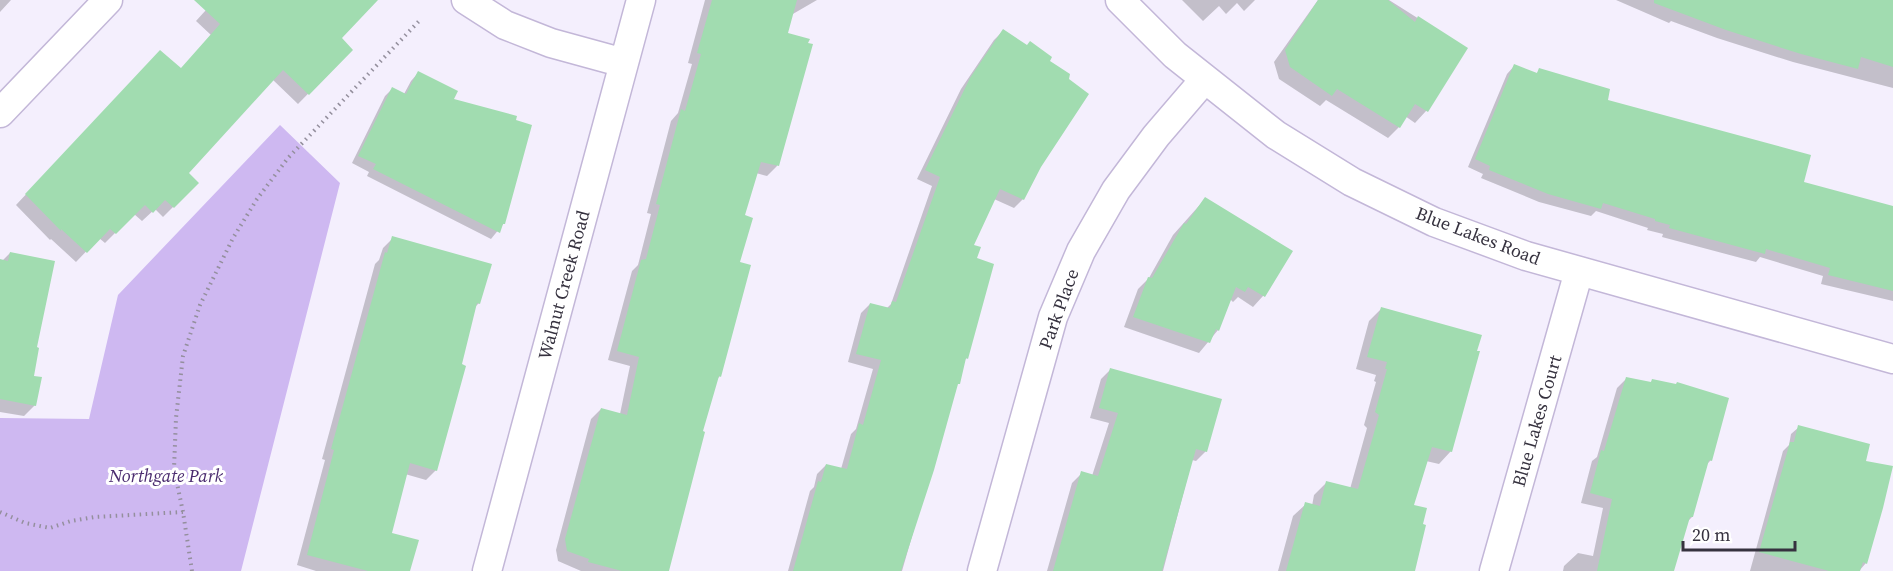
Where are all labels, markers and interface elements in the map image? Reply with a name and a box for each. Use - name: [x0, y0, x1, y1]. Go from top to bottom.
- street label: Blue Lakes Road: [1412, 200, 1544, 271]
- street label: Walnut Creek Road: [532, 207, 595, 362]
- street label: Park Place: [1032, 265, 1085, 353]
- street label: Blue Lakes Court: [1506, 352, 1567, 490]
- park label: Northgate Park: [108, 463, 224, 488]
- scale bar: [1683, 514, 1796, 552]
- text: 20 m: [1692, 522, 1730, 547]

